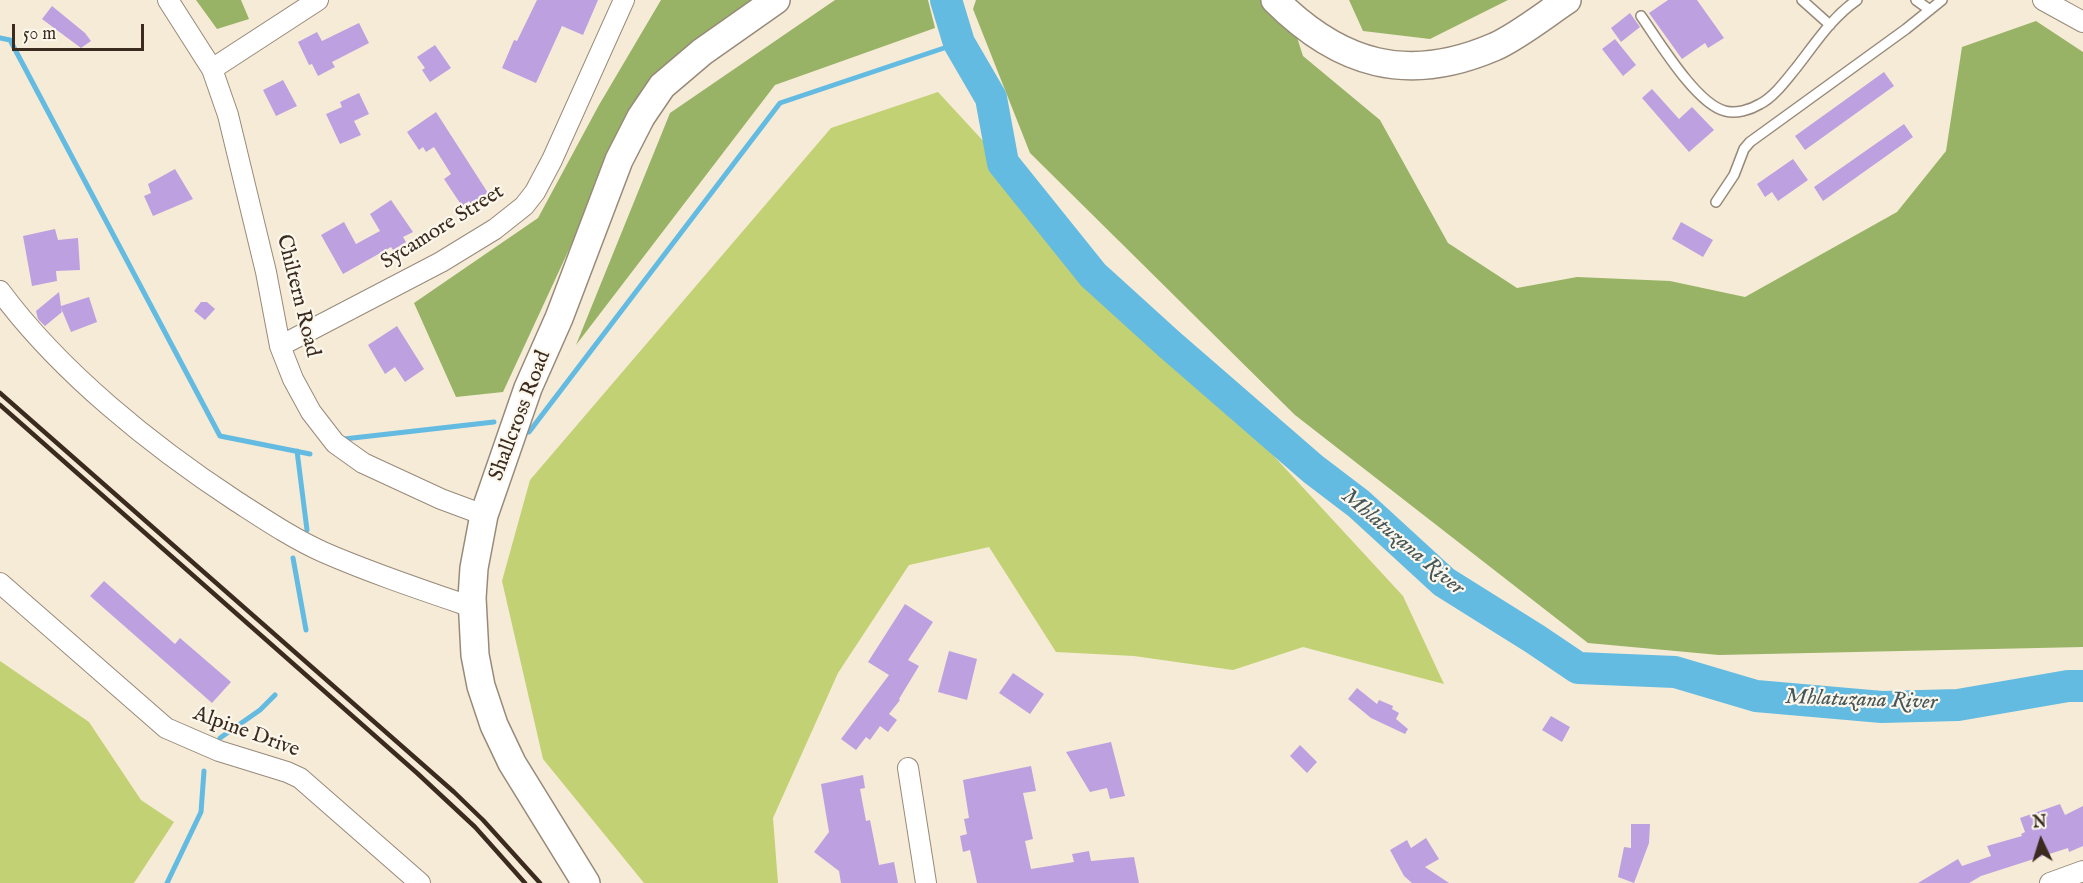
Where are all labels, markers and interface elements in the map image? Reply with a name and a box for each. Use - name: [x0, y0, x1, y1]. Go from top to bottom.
- scale bar: [15, 12, 147, 50]
- text: 50 m: [23, 23, 56, 46]
- street label: Sycamore Street: [377, 180, 509, 276]
- street label: Chiltern Road: [270, 232, 324, 360]
- street label: Shallcross Road: [485, 347, 557, 485]
- water label: Mhlatuzana River: [1335, 484, 1469, 602]
- water label: Mhlatuzana River: [1784, 685, 1938, 717]
- street label: Alpine Drive: [189, 702, 303, 764]
- north arrow: [2011, 811, 2071, 871]
- text: N: [2032, 813, 2047, 834]

